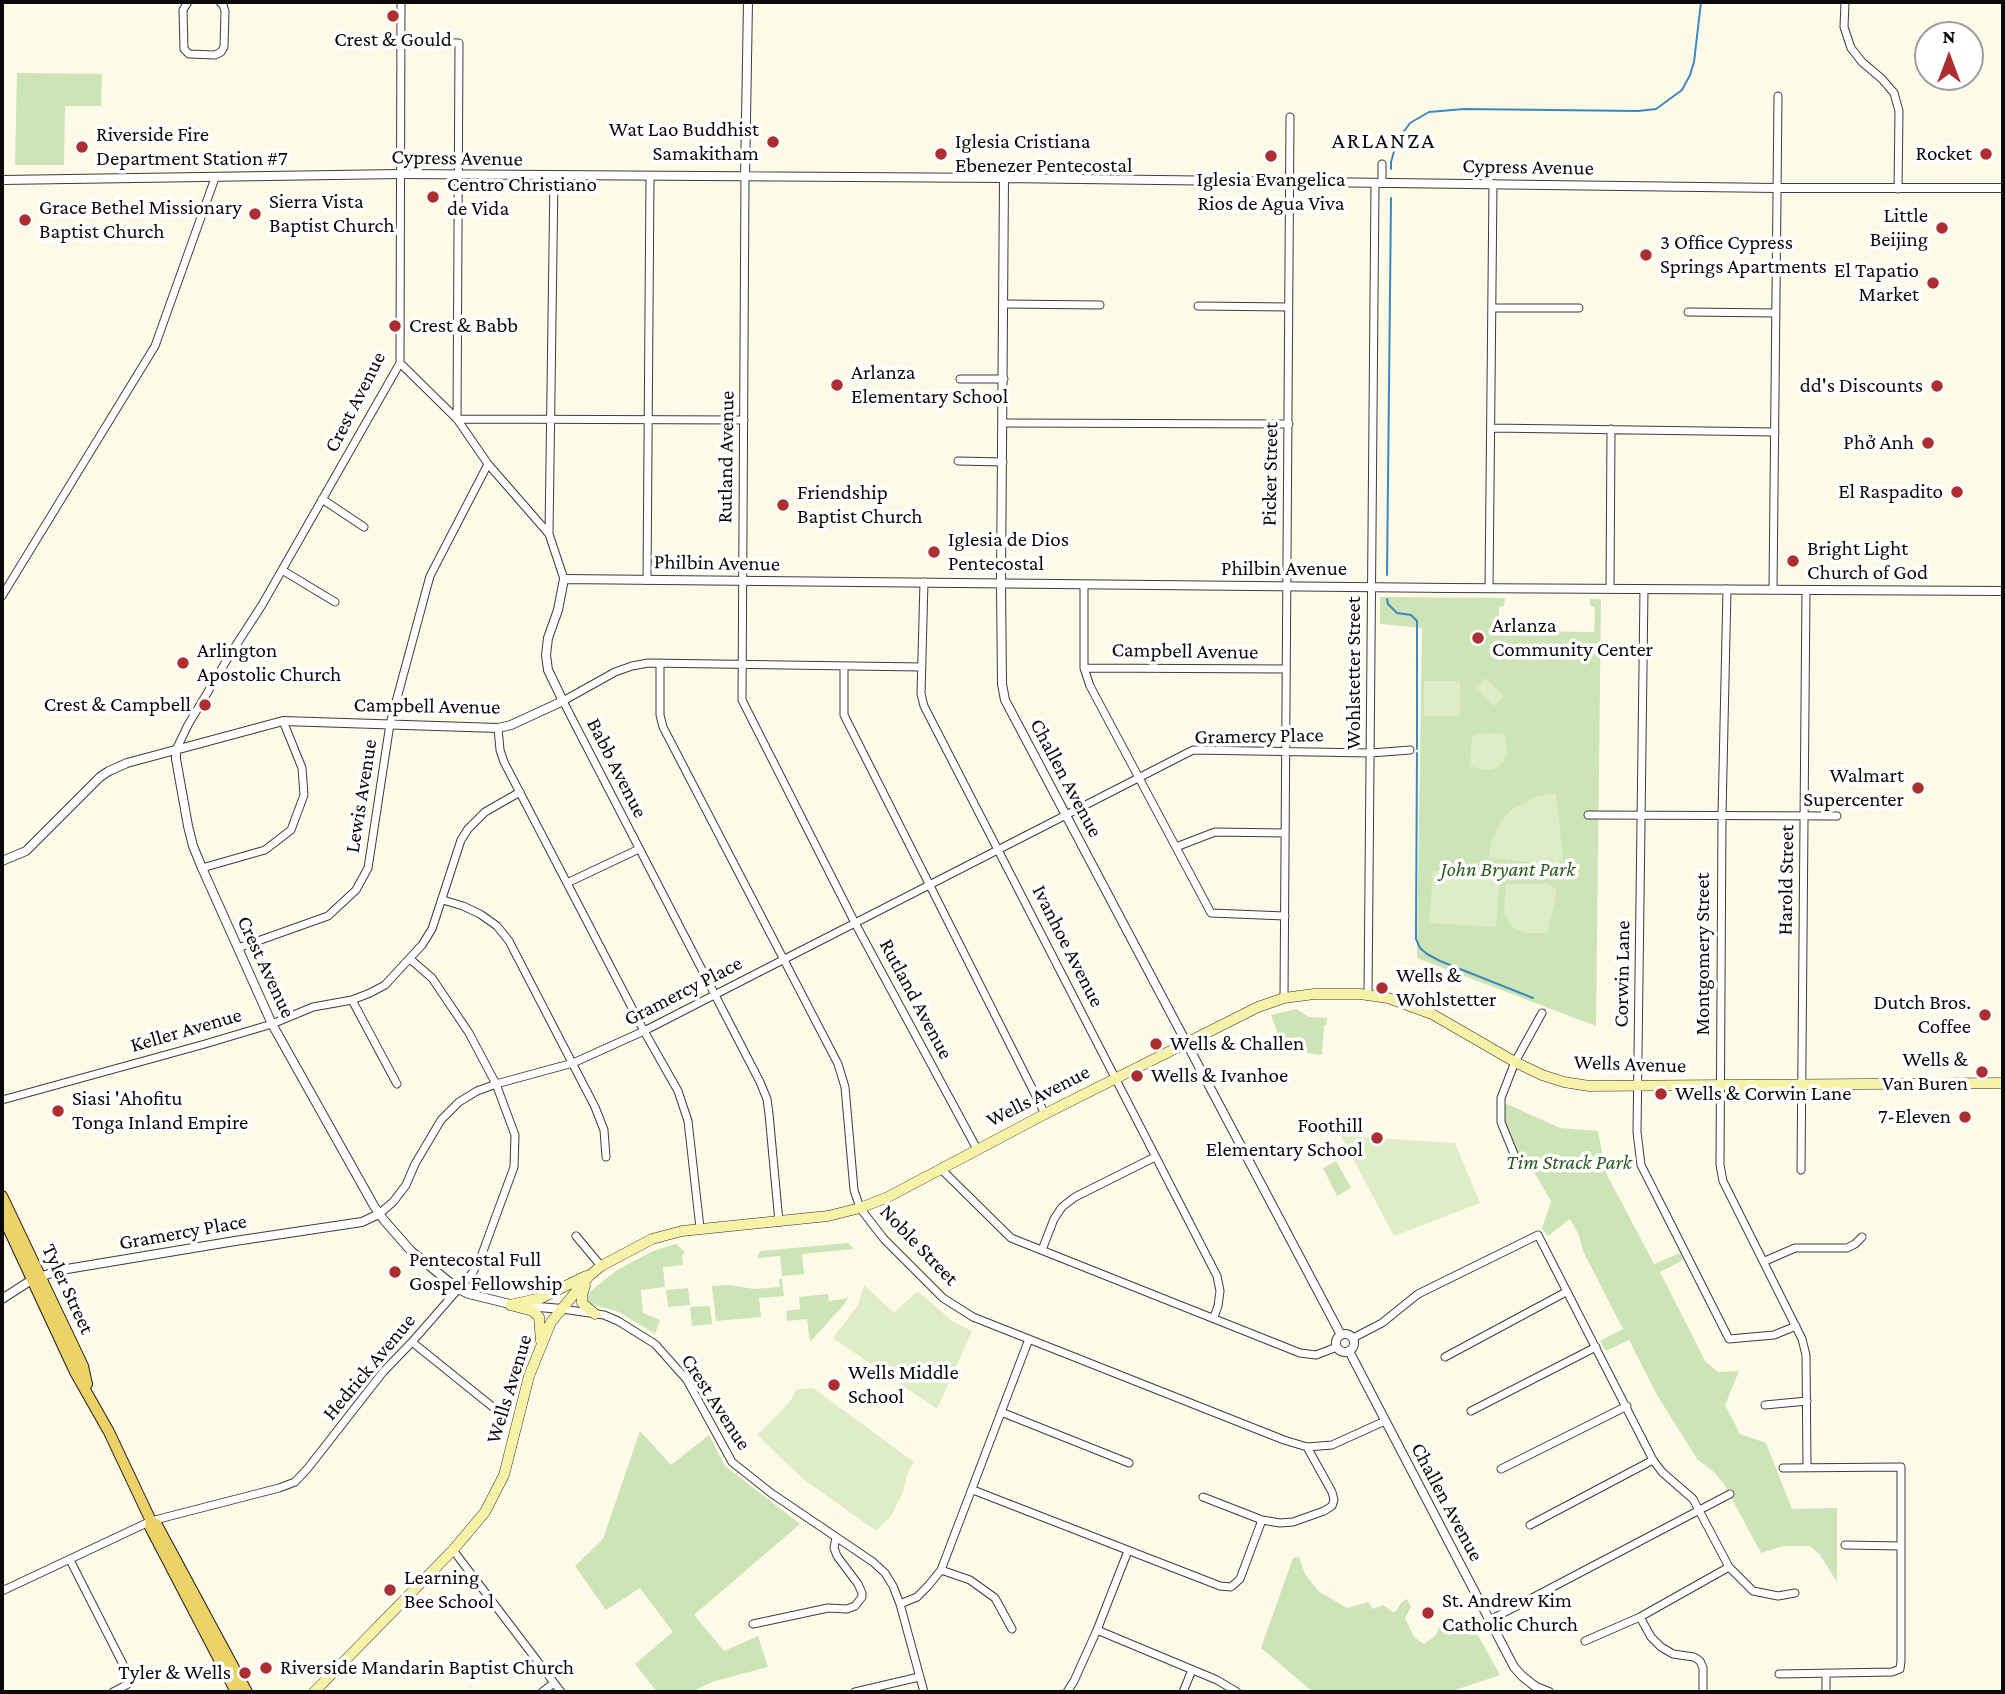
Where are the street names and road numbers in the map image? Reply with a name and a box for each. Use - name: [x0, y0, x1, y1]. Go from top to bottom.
- street label: Cypress Avenue: [391, 144, 523, 172]
- street label: Cypress Avenue: [1462, 153, 1594, 181]
- street label: Crest Avenue: [319, 347, 391, 457]
- street label: Rutland Avenue: [712, 390, 740, 524]
- street label: Picker Street: [1256, 422, 1284, 526]
- street label: Philbin Avenue: [654, 549, 780, 577]
- street label: Philbin Avenue: [1221, 556, 1347, 582]
- street label: Wohlstetter Street: [1341, 596, 1367, 750]
- street label: Campbell Avenue: [1111, 637, 1259, 665]
- street label: Campbell Avenue: [353, 692, 501, 720]
- street label: Babb Avenue: [581, 714, 653, 822]
- street label: Challen Avenue: [1024, 714, 1108, 842]
- street label: Gramercy Place: [1194, 722, 1324, 750]
- street label: Lewis Avenue: [340, 737, 382, 855]
- street label: Harold Street: [1772, 824, 1800, 936]
- street label: Montgomery Street: [1690, 873, 1716, 1035]
- street label: Ivanhoe Avenue: [1026, 881, 1110, 1011]
- street label: Crest Avenue: [231, 912, 301, 1022]
- street label: Corwin Lane: [1608, 920, 1636, 1028]
- street label: Rutland Avenue: [874, 934, 958, 1064]
- street label: Gramercy Place: [620, 950, 746, 1032]
- street label: Keller Avenue: [127, 1002, 245, 1058]
- street label: Wells Avenue: [1573, 1049, 1687, 1079]
- street label: Wells Avenue: [982, 1059, 1094, 1133]
- street label: Noble Street: [874, 1199, 964, 1291]
- street label: Gramercy Place: [117, 1208, 249, 1256]
- street label: Tyler Street: [36, 1240, 100, 1338]
- street label: Hedrick Avenue: [317, 1309, 421, 1425]
- street label: Wells Avenue: [480, 1331, 538, 1447]
- street label: Crest Avenue: [676, 1349, 756, 1455]
- street label: Challen Avenue: [1405, 1438, 1489, 1566]

